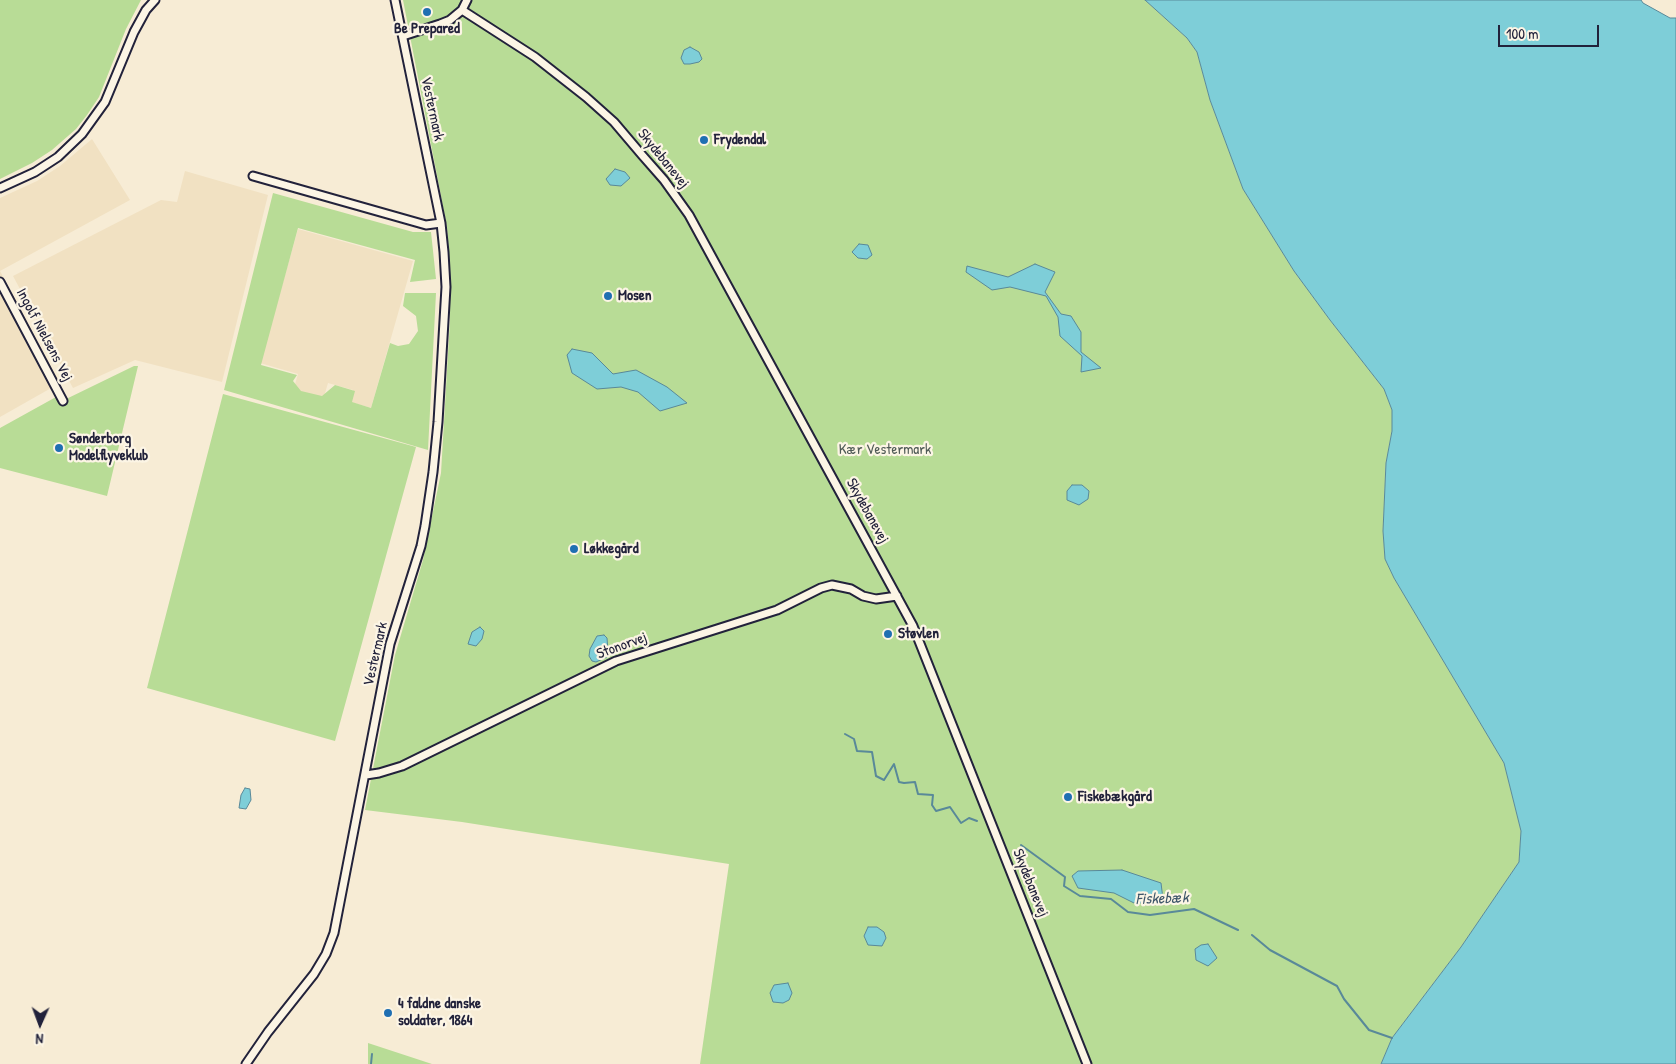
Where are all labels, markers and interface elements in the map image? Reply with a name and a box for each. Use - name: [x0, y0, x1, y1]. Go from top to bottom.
- marker: Be Prepared: [421, 6, 433, 18]
- scale bar: [1501, 15, 1602, 47]
- place label: Be Prepared: [394, 20, 460, 38]
- text: 100 m: [1506, 23, 1539, 44]
- street label: Vestermark: [416, 75, 448, 143]
- street label: Skydebanevej: [633, 126, 693, 192]
- place label: Frydendal: [714, 131, 766, 149]
- marker: Frydendal: [698, 134, 710, 146]
- street label: Ingolf Nielsens Vej: [12, 285, 76, 385]
- place label: Mosen: [618, 287, 651, 305]
- marker: Mosen: [602, 290, 614, 302]
- place label: Sønderborg Modelflyveklub: [69, 430, 148, 465]
- park label: Kær Vestermark: [839, 441, 931, 459]
- marker: Sønderborg Modelflyveklub: [53, 442, 65, 454]
- street label: Skydebanevej: [842, 475, 892, 547]
- place label: Løkkegård: [584, 540, 638, 558]
- marker: Løkkegård: [568, 543, 580, 555]
- street label: Vestermark: [360, 620, 392, 688]
- place label: Støvlen: [898, 625, 939, 643]
- marker: Støvlen: [882, 628, 894, 640]
- street label: Stonorvej: [594, 629, 650, 663]
- place label: Fiskebækgård: [1078, 788, 1152, 806]
- marker: Fiskebækgård: [1062, 791, 1074, 803]
- street label: Skydebanevej: [1008, 846, 1052, 920]
- water label: Fiskebæk: [1135, 888, 1189, 910]
- place label: 4 faldne danske soldater, 1864: [398, 995, 481, 1030]
- north arrow: [15, 999, 65, 1049]
- marker: 4 faldne danske soldater, 1864: [382, 1007, 394, 1019]
- text: N: [35, 1030, 44, 1049]

